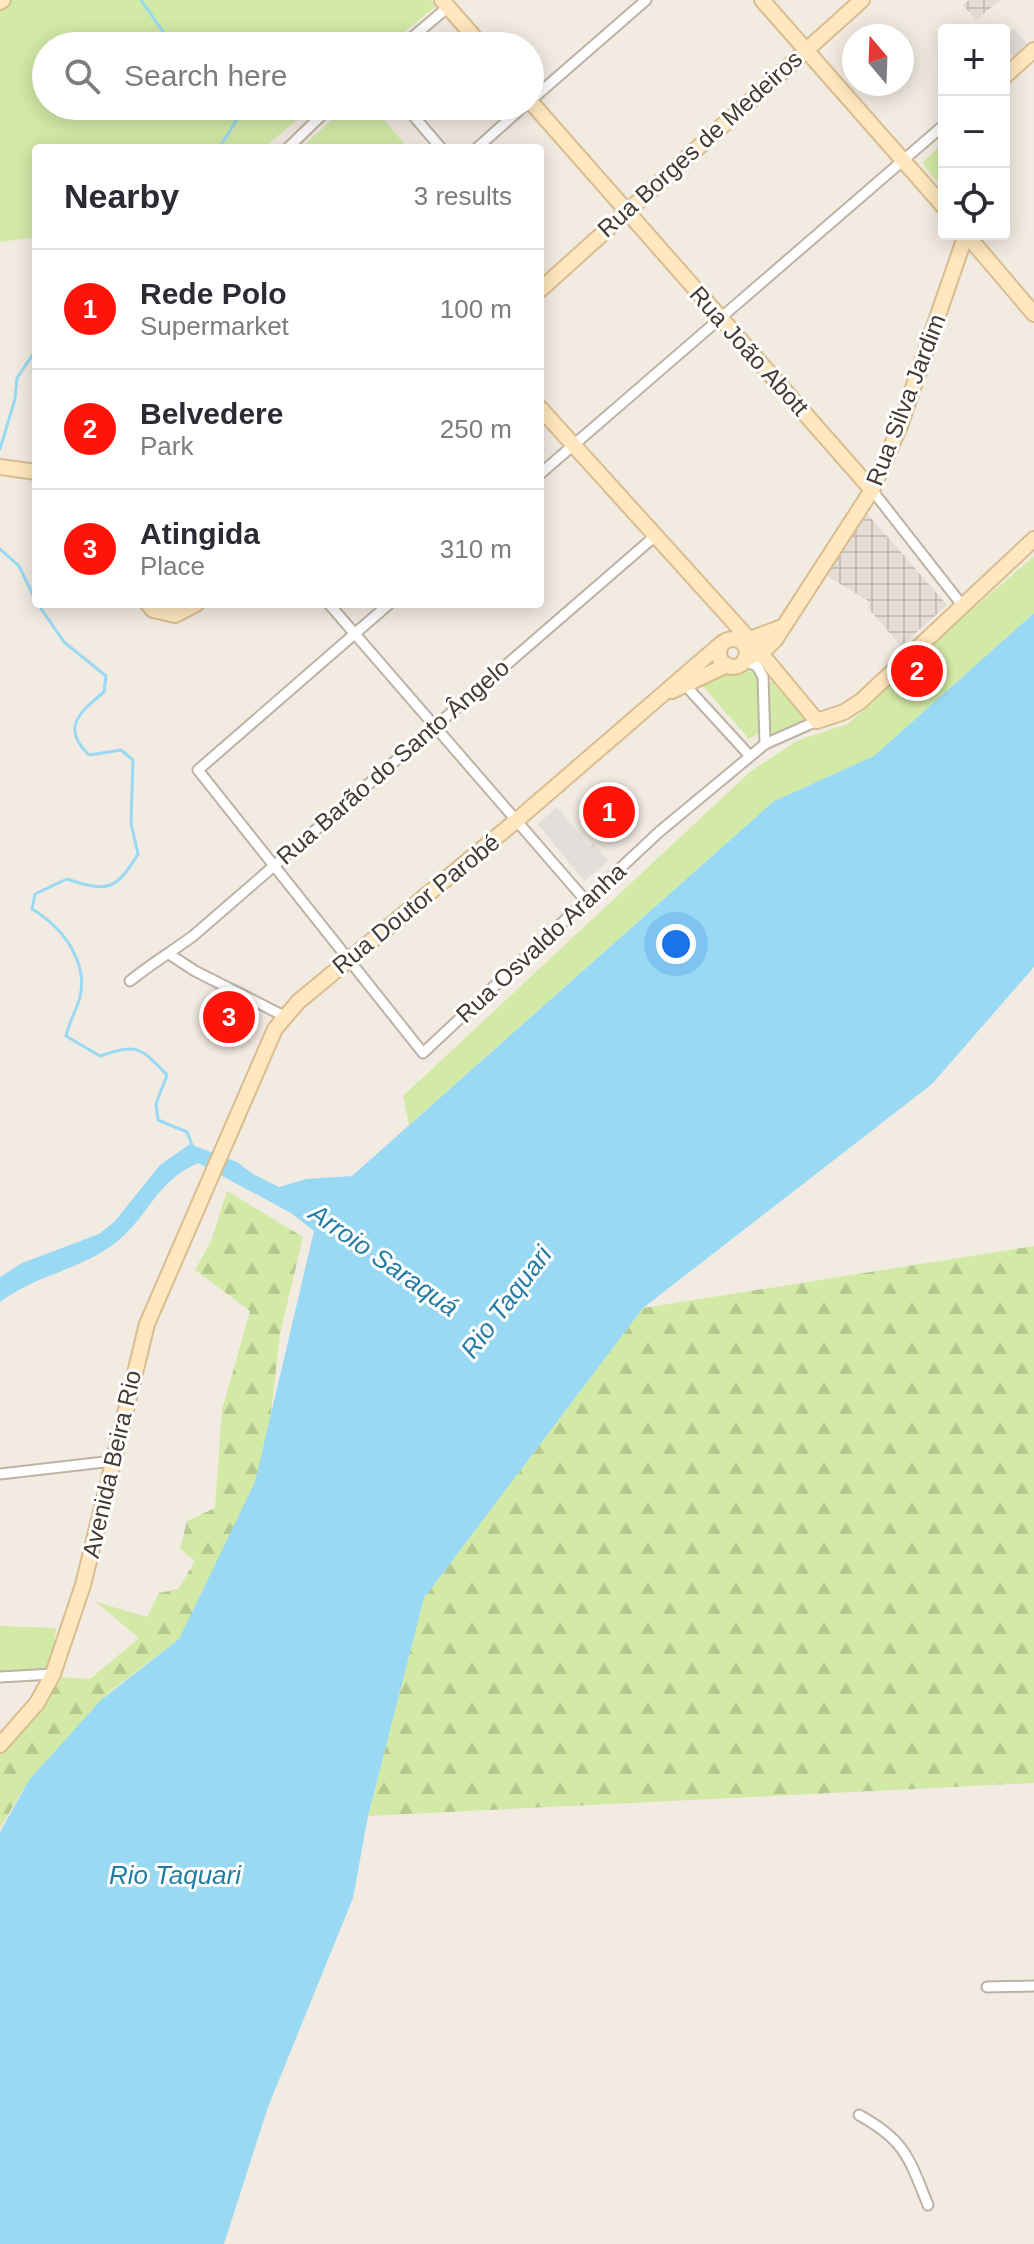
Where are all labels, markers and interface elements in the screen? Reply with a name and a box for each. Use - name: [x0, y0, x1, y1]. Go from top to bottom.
- north arrow: [842, 24, 914, 96]
- map controls: [938, 24, 1010, 240]
- button: +: [938, 24, 1010, 96]
- search box: [32, 32, 544, 120]
- street label: Rua Borges de Medeiros: [592, 45, 807, 242]
- icon: search: [60, 54, 104, 98]
- text: Search here: [124, 59, 287, 92]
- button: −: [938, 96, 1010, 168]
- button: locate: [938, 168, 1010, 240]
- text: Nearby: [64, 177, 179, 215]
- text: 3 results: [414, 181, 512, 211]
- text: Rede Polo: [140, 277, 287, 310]
- street label: Rua João Abott: [684, 281, 815, 421]
- text: 1: [83, 294, 97, 324]
- text: 100 m: [440, 294, 512, 324]
- street label: Rua Silva Jardim: [860, 310, 951, 489]
- text: Supermarket: [140, 311, 289, 341]
- text: Belvedere: [140, 397, 283, 430]
- text: 2: [83, 414, 97, 444]
- text: 250 m: [440, 414, 512, 444]
- text: Park: [140, 431, 193, 461]
- text: Atingida: [140, 517, 260, 550]
- text: 3: [83, 534, 97, 564]
- text: 310 m: [440, 534, 512, 564]
- text: Place: [140, 551, 205, 581]
- pin: 2: [891, 641, 943, 701]
- street label: Rua Barão do Santo Ângelo: [271, 653, 514, 870]
- pin: 1: [583, 782, 635, 842]
- street label: Rua Doutor Parobé: [327, 828, 505, 979]
- street label: Rua Osvaldo Aranha: [450, 857, 631, 1028]
- your location: [656, 924, 696, 964]
- pin: 3: [203, 987, 255, 1047]
- water label: Arroio Saraquá: [302, 1196, 464, 1322]
- water label: Rio Taquari: [454, 1239, 558, 1364]
- street label: Avenida Beira Rio: [77, 1367, 146, 1560]
- water label: Rio Taquari: [109, 1860, 242, 1890]

